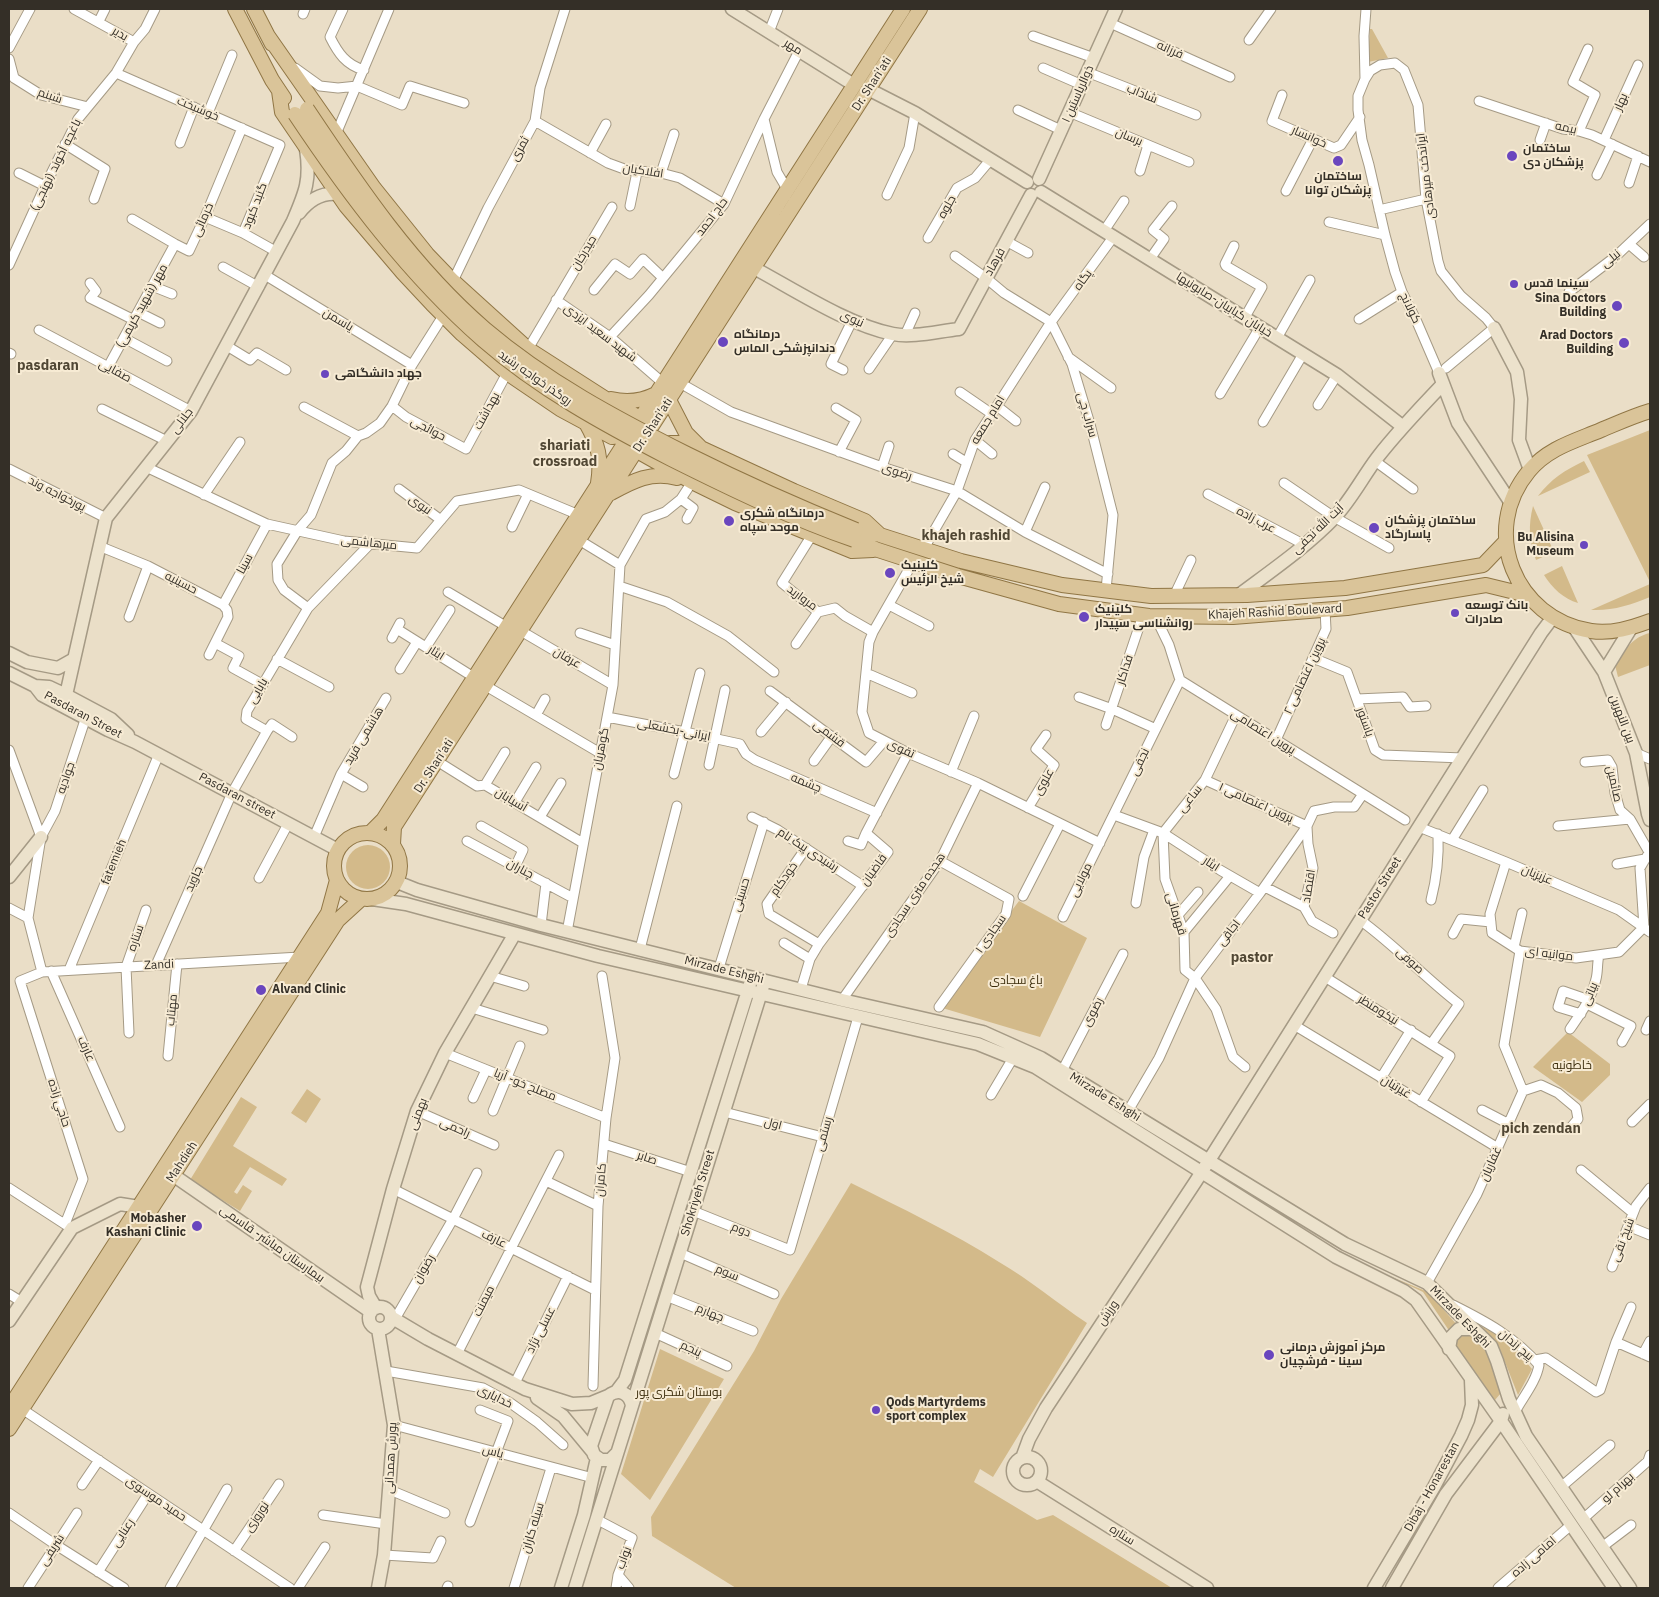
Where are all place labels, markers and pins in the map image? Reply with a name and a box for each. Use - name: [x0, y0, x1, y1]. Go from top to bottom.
- place label: ساختمان پزشکان دی: [1523, 142, 1584, 170]
- marker: ساختمان پزشکان دی: [1505, 149, 1519, 163]
- marker: ساختمان پزشکان توانا: [1331, 154, 1345, 168]
- place label: ساختمان پزشکان توانا: [1305, 170, 1371, 198]
- place label: سینما قدس: [1524, 277, 1589, 291]
- marker: سینما قدس: [1508, 278, 1520, 290]
- place label: Sina Doctors Building: [1535, 292, 1606, 320]
- marker: Sina Doctors Building: [1610, 299, 1624, 313]
- place label: درمانگاه دندانپزشکی الماس: [734, 328, 835, 356]
- place label: Arad Doctors Building: [1540, 329, 1613, 357]
- marker: درمانگاه دندانپزشکی الماس: [716, 335, 730, 349]
- marker: Arad Doctors Building: [1617, 336, 1631, 350]
- place label: جهاد دانشگاهی: [335, 367, 422, 381]
- marker: جهاد دانشگاهی: [319, 368, 331, 380]
- place label: درمانگاه شکری موحد سپاه: [740, 507, 824, 535]
- marker: درمانگاه شکری موحد سپاه: [722, 514, 736, 528]
- place label: ساختمان پزشکان پاسارگاد: [1385, 514, 1476, 542]
- marker: ساختمان پزشکان پاسارگاد: [1367, 521, 1381, 535]
- place label: Bu Alisina Museum: [1517, 531, 1574, 559]
- marker: Bu Alisina Museum: [1578, 539, 1590, 551]
- place label: کلینیک شیخ الرئیس: [901, 559, 964, 587]
- marker: کلینیک شیخ الرئیس: [883, 566, 897, 580]
- place label: بانک توسعه صادرات: [1465, 599, 1528, 627]
- place label: کلینیک روانشناسی سپیدار: [1095, 603, 1193, 631]
- marker: بانک توسعه صادرات: [1449, 607, 1461, 619]
- marker: کلینیک روانشناسی سپیدار: [1077, 610, 1091, 624]
- marker: Alvand Clinic: [254, 983, 268, 997]
- place label: Alvand Clinic: [272, 983, 346, 997]
- place label: Mobasher Kashani Clinic: [106, 1212, 186, 1240]
- marker: Mobasher Kashani Clinic: [190, 1219, 204, 1233]
- place label: مرکز آموزش درمانی سینا - فرشچیان: [1280, 1341, 1385, 1369]
- marker: مرکز آموزش درمانی سینا - فرشچیان: [1262, 1348, 1276, 1362]
- place label: Qods Martyrdems sport complex: [886, 1396, 986, 1424]
- marker: Qods Martyrdems sport complex: [870, 1404, 882, 1416]

